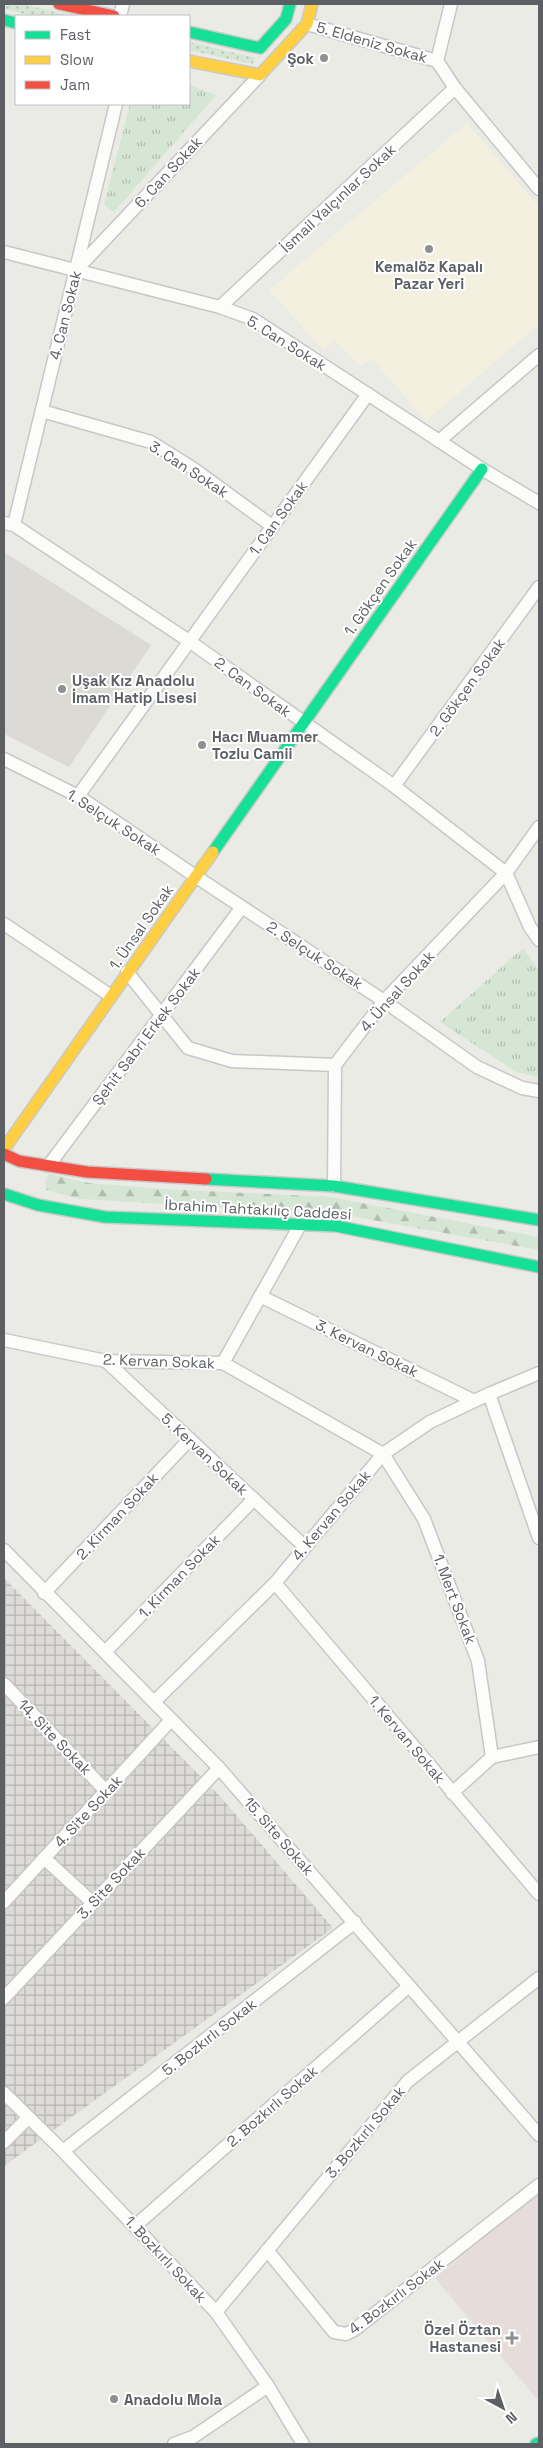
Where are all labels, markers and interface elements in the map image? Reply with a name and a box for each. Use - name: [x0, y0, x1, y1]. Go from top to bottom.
- legend: [15, 15, 190, 105]
- street label: 5. Eldeniz Sokak: [314, 17, 430, 67]
- text: Fast: [60, 25, 91, 44]
- place label: Şok: [287, 49, 315, 68]
- text: Slow: [60, 50, 94, 69]
- marker: Şok: [318, 52, 330, 64]
- text: Jam: [60, 75, 90, 94]
- street label: 6. Can Sokak: [130, 132, 206, 212]
- street label: İsmail Yalçınlar Sokak: [276, 140, 400, 256]
- marker: Kemalöz Kapalı Pazar Yeri: [423, 243, 435, 255]
- place label: Kemalöz Kapalı Pazar Yeri: [375, 257, 483, 293]
- street label: 4. Can Sokak: [45, 269, 85, 361]
- street label: 5. Can Sokak: [244, 311, 330, 375]
- street label: 3. Can Sokak: [146, 436, 232, 502]
- street label: 1. Can Sokak: [245, 477, 311, 559]
- street label: 1. Gökçen Sokak: [339, 535, 421, 639]
- street label: 2. Gökçen Sokak: [425, 634, 509, 740]
- street label: 2. Can Sokak: [211, 653, 295, 721]
- place label: Uşak Kız Anadolu İmam Hatip Lisesi: [72, 671, 197, 707]
- marker: Uşak Kız Anadolu İmam Hatip Lisesi: [56, 683, 68, 695]
- place label: Hacı Muammer Tozlu Camii: [212, 727, 318, 763]
- marker: Hacı Muammer Tozlu Camii: [196, 739, 208, 751]
- street label: 1. Selçuk Sokak: [63, 785, 165, 859]
- street label: 1. Ünsal Sokak: [105, 881, 177, 973]
- street label: 2. Selçuk Sokak: [263, 917, 367, 993]
- street label: 4. Ünsal Sokak: [356, 946, 438, 1036]
- street label: Şehit Sabri Erkek Sokak: [88, 963, 204, 1109]
- street label: İbrahim Tahtakılıç Caddesi: [164, 1195, 352, 1223]
- street label: 3. Kervan Sokak: [312, 1315, 422, 1381]
- street label: 2. Kervan Sokak: [103, 1350, 215, 1372]
- street label: 5. Kervan Sokak: [158, 1409, 252, 1499]
- street label: 4. Kervan Sokak: [288, 1466, 374, 1564]
- street label: 2. Kirman Sokak: [72, 1468, 162, 1564]
- street label: 1. Kirman Sokak: [134, 1530, 224, 1622]
- street label: 1. Mert Sokak: [429, 1551, 481, 1647]
- street label: 1. Kervan Sokak: [365, 1691, 449, 1787]
- street label: 14. Site Sokak: [14, 1695, 96, 1779]
- street label: 4. Site Sokak: [50, 1771, 126, 1851]
- street label: 15. Site Sokak: [240, 1793, 318, 1879]
- street label: 3. Site Sokak: [73, 1843, 149, 1923]
- street label: 5. Bozkırlı Sokak: [158, 1994, 260, 2080]
- street label: 2. Bozkırlı Sokak: [223, 2061, 321, 2151]
- street label: 3. Bozkırlı Sokak: [321, 2082, 409, 2182]
- street label: 1. Bozkırlı Sokak: [121, 2212, 211, 2306]
- street label: 4. Bozkırlı Sokak: [344, 2254, 448, 2338]
- place label: Özel Öztan Hastanesi: [424, 2320, 501, 2356]
- marker: Özel Öztan Hastanesi: [505, 2331, 519, 2345]
- north arrow: [478, 2383, 528, 2433]
- place label: Anadolu Mola: [124, 2390, 222, 2409]
- marker: Anadolu Mola: [108, 2393, 120, 2405]
- text: N: [502, 2408, 521, 2428]

